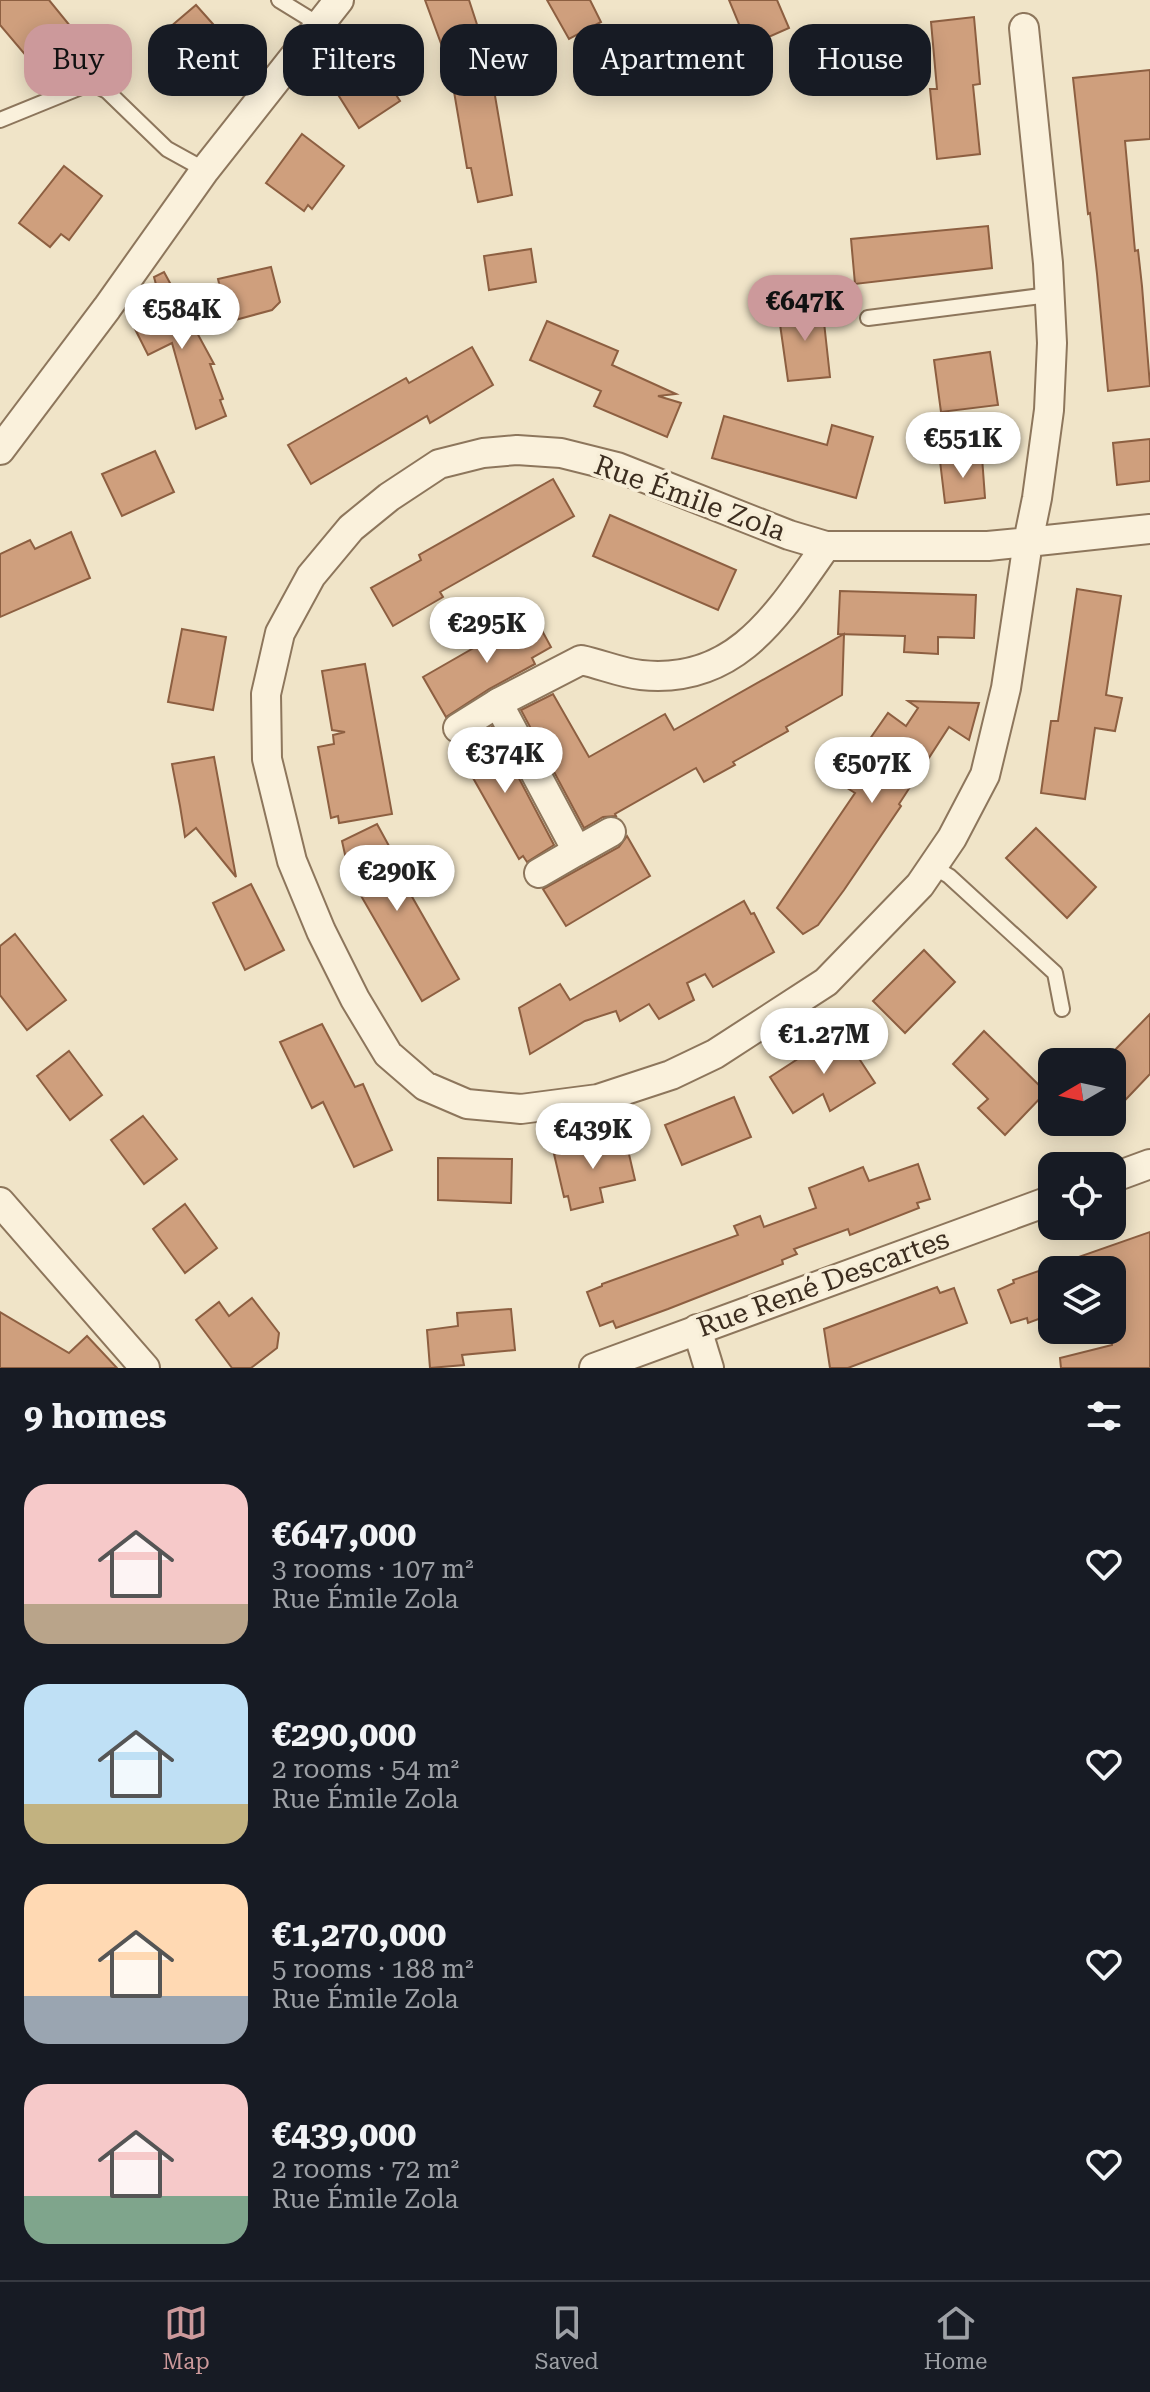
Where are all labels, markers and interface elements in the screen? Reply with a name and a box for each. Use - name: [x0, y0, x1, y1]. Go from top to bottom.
- chip: Buy: [24, 24, 132, 96]
- chip: Rent: [148, 24, 267, 96]
- chip: Filters: [283, 24, 424, 96]
- chip: New: [440, 24, 557, 96]
- chip: Apartment: [573, 24, 773, 96]
- chip: House: [789, 24, 931, 96]
- pin: €647K: [749, 275, 861, 343]
- pin: €584K: [126, 283, 238, 351]
- text: €647K: [766, 286, 844, 316]
- text: €584K: [143, 294, 221, 324]
- pin: €551K: [907, 412, 1019, 480]
- text: €551K: [924, 423, 1002, 453]
- street label: Rue Émile Zola: [590, 447, 790, 548]
- pin: €295K: [431, 597, 543, 665]
- text: €295K: [448, 608, 526, 638]
- pin: €374K: [449, 727, 561, 795]
- pin: €507K: [816, 737, 928, 805]
- text: €374K: [466, 738, 544, 768]
- text: €507K: [833, 748, 911, 778]
- pin: €290K: [341, 845, 453, 913]
- text: €290K: [358, 856, 436, 886]
- pin: €1.27M: [759, 1008, 889, 1076]
- text: €1.27M: [778, 1019, 870, 1049]
- north arrow: [1038, 1048, 1126, 1136]
- map controls: [1038, 1048, 1126, 1344]
- pin: €439K: [537, 1103, 649, 1171]
- text: €439K: [554, 1114, 632, 1144]
- button: locate: [1038, 1152, 1126, 1240]
- street label: Rue René Descartes: [693, 1222, 953, 1344]
- button: layers: [1038, 1256, 1126, 1344]
- icon: filters: [1082, 1394, 1126, 1438]
- text: 9 homes: [24, 1396, 167, 1436]
- text: €647,000: [272, 1514, 416, 1554]
- icon: home: [88, 1516, 184, 1612]
- icon: heart: [1082, 1542, 1126, 1586]
- text: 3 rooms · 107 m²: [272, 1554, 474, 1584]
- text: Rue Émile Zola: [272, 1584, 459, 1614]
- text: €290,000: [272, 1714, 416, 1754]
- icon: home: [88, 1716, 184, 1812]
- icon: heart: [1082, 1742, 1126, 1786]
- text: 2 rooms · 54 m²: [272, 1754, 459, 1784]
- text: Rue Émile Zola: [272, 1784, 459, 1814]
- text: €1,270,000: [272, 1914, 446, 1954]
- icon: home: [88, 1916, 184, 2012]
- icon: heart: [1082, 1942, 1126, 1986]
- text: 5 rooms · 188 m²: [272, 1954, 474, 1984]
- text: Rue Émile Zola: [272, 1984, 459, 2014]
- text: €439,000: [272, 2114, 416, 2154]
- icon: home: [88, 2116, 184, 2212]
- icon: heart: [1082, 2142, 1126, 2186]
- text: 2 rooms · 72 m²: [272, 2154, 459, 2184]
- text: Rue Émile Zola: [272, 2184, 459, 2214]
- tab: Map: [163, 2301, 210, 2374]
- tab: Saved: [535, 2301, 599, 2374]
- tab: Home: [924, 2301, 987, 2374]

